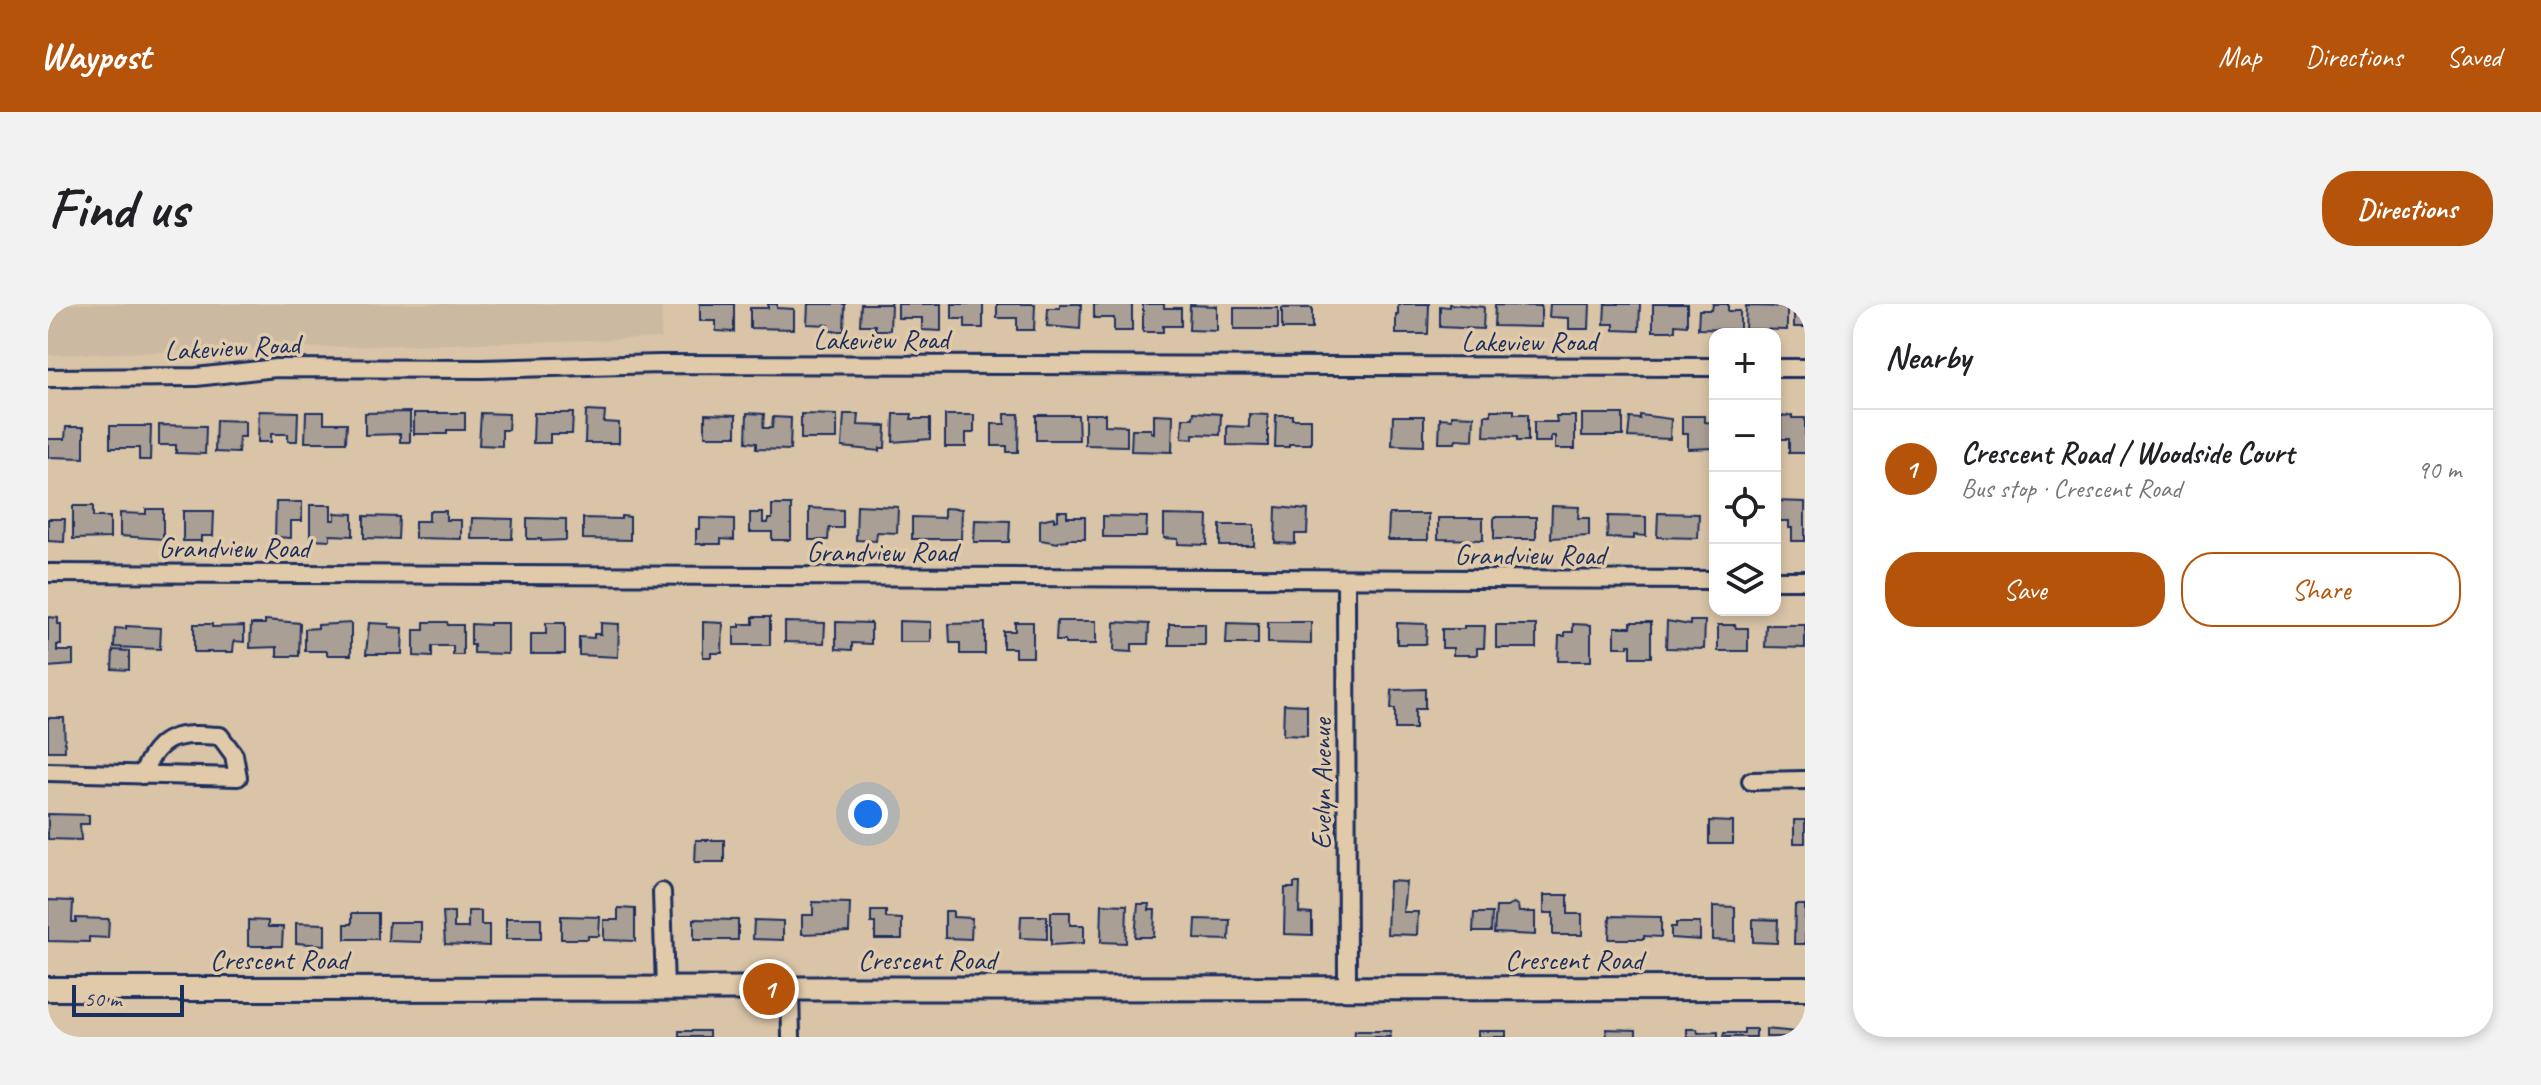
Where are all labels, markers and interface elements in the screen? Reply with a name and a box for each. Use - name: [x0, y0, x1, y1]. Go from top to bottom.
- text: Waypost: [40, 33, 151, 80]
- text: Map: [2218, 39, 2261, 74]
- text: Directions: [2305, 39, 2403, 74]
- text: Saved: [2447, 39, 2501, 74]
- button: Directions: [2322, 171, 2493, 246]
- text: Find us: [48, 173, 188, 244]
- street label: Lakeview Road: [813, 322, 953, 357]
- street label: Lakeview Road: [1461, 324, 1601, 359]
- street label: Lakeview Road: [163, 326, 305, 368]
- map controls: [1709, 328, 1781, 616]
- button: +: [1709, 328, 1781, 400]
- text: Nearby: [1885, 335, 1971, 378]
- button: −: [1709, 400, 1781, 472]
- text: Crescent Road / Woodside Court: [1961, 434, 2294, 472]
- text: 1: [1905, 453, 1917, 486]
- text: 90 m: [2417, 453, 2461, 486]
- button: locate: [1709, 472, 1781, 544]
- text: Bus stop · Crescent Road: [1961, 472, 2181, 505]
- street label: Grandview Road: [158, 530, 314, 565]
- street label: Grandview Road: [806, 534, 962, 569]
- street label: Grandview Road: [1454, 537, 1610, 572]
- button: layers: [1709, 544, 1781, 616]
- button: Save: [1885, 552, 2165, 627]
- button: Share: [2181, 552, 2461, 627]
- street label: Evelyn Avenue: [1304, 717, 1339, 850]
- your location: [848, 794, 888, 834]
- street label: Crescent Road: [210, 942, 352, 977]
- street label: Crescent Road: [858, 942, 1000, 977]
- street label: Crescent Road: [1505, 942, 1647, 977]
- pin: 1: [743, 959, 795, 1019]
- scale bar: [72, 981, 184, 1017]
- text: 50 m: [84, 985, 121, 1013]

